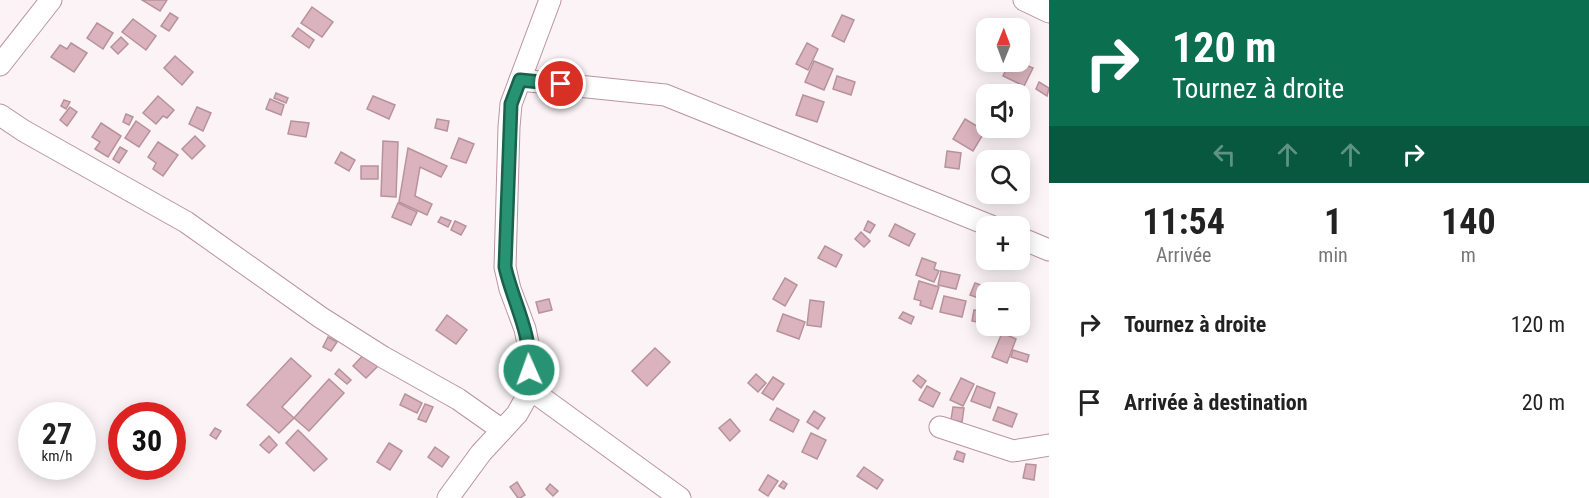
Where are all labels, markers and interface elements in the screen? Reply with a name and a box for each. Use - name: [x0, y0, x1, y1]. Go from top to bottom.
- north arrow: [976, 18, 1030, 72]
- map controls: [976, 18, 1030, 336]
- text: 120 m: [1172, 23, 1277, 72]
- icon: right: [1073, 24, 1151, 102]
- pin: [535, 58, 586, 109]
- icon: arrive: [544, 67, 577, 100]
- text: Tournez à droite: [1172, 73, 1344, 105]
- button: sound: [976, 84, 1030, 138]
- icon: left: [1208, 138, 1241, 171]
- icon: ahead: [1271, 138, 1304, 171]
- icon: ahead: [1334, 138, 1367, 171]
- icon: right: [1397, 138, 1430, 171]
- button: search: [976, 150, 1030, 204]
- text: 11:54: [1142, 201, 1225, 243]
- text: 1: [1324, 201, 1342, 243]
- text: 140: [1441, 201, 1496, 243]
- button: +: [976, 216, 1030, 270]
- text: Arrivée: [1156, 243, 1211, 267]
- text: min: [1318, 243, 1348, 267]
- text: m: [1461, 243, 1476, 267]
- button: −: [976, 282, 1030, 336]
- icon: right: [1073, 308, 1106, 341]
- text: Tournez à droite: [1124, 312, 1266, 337]
- text: 120 m: [1511, 312, 1565, 337]
- position arrow: [497, 338, 561, 402]
- icon: arrive: [1073, 386, 1106, 419]
- text: Arrivée à destination: [1124, 390, 1308, 415]
- text: 20 m: [1522, 390, 1565, 415]
- speed limit sign: 30: [108, 402, 186, 480]
- text: 27: [42, 416, 72, 451]
- text: km/h: [42, 447, 72, 465]

